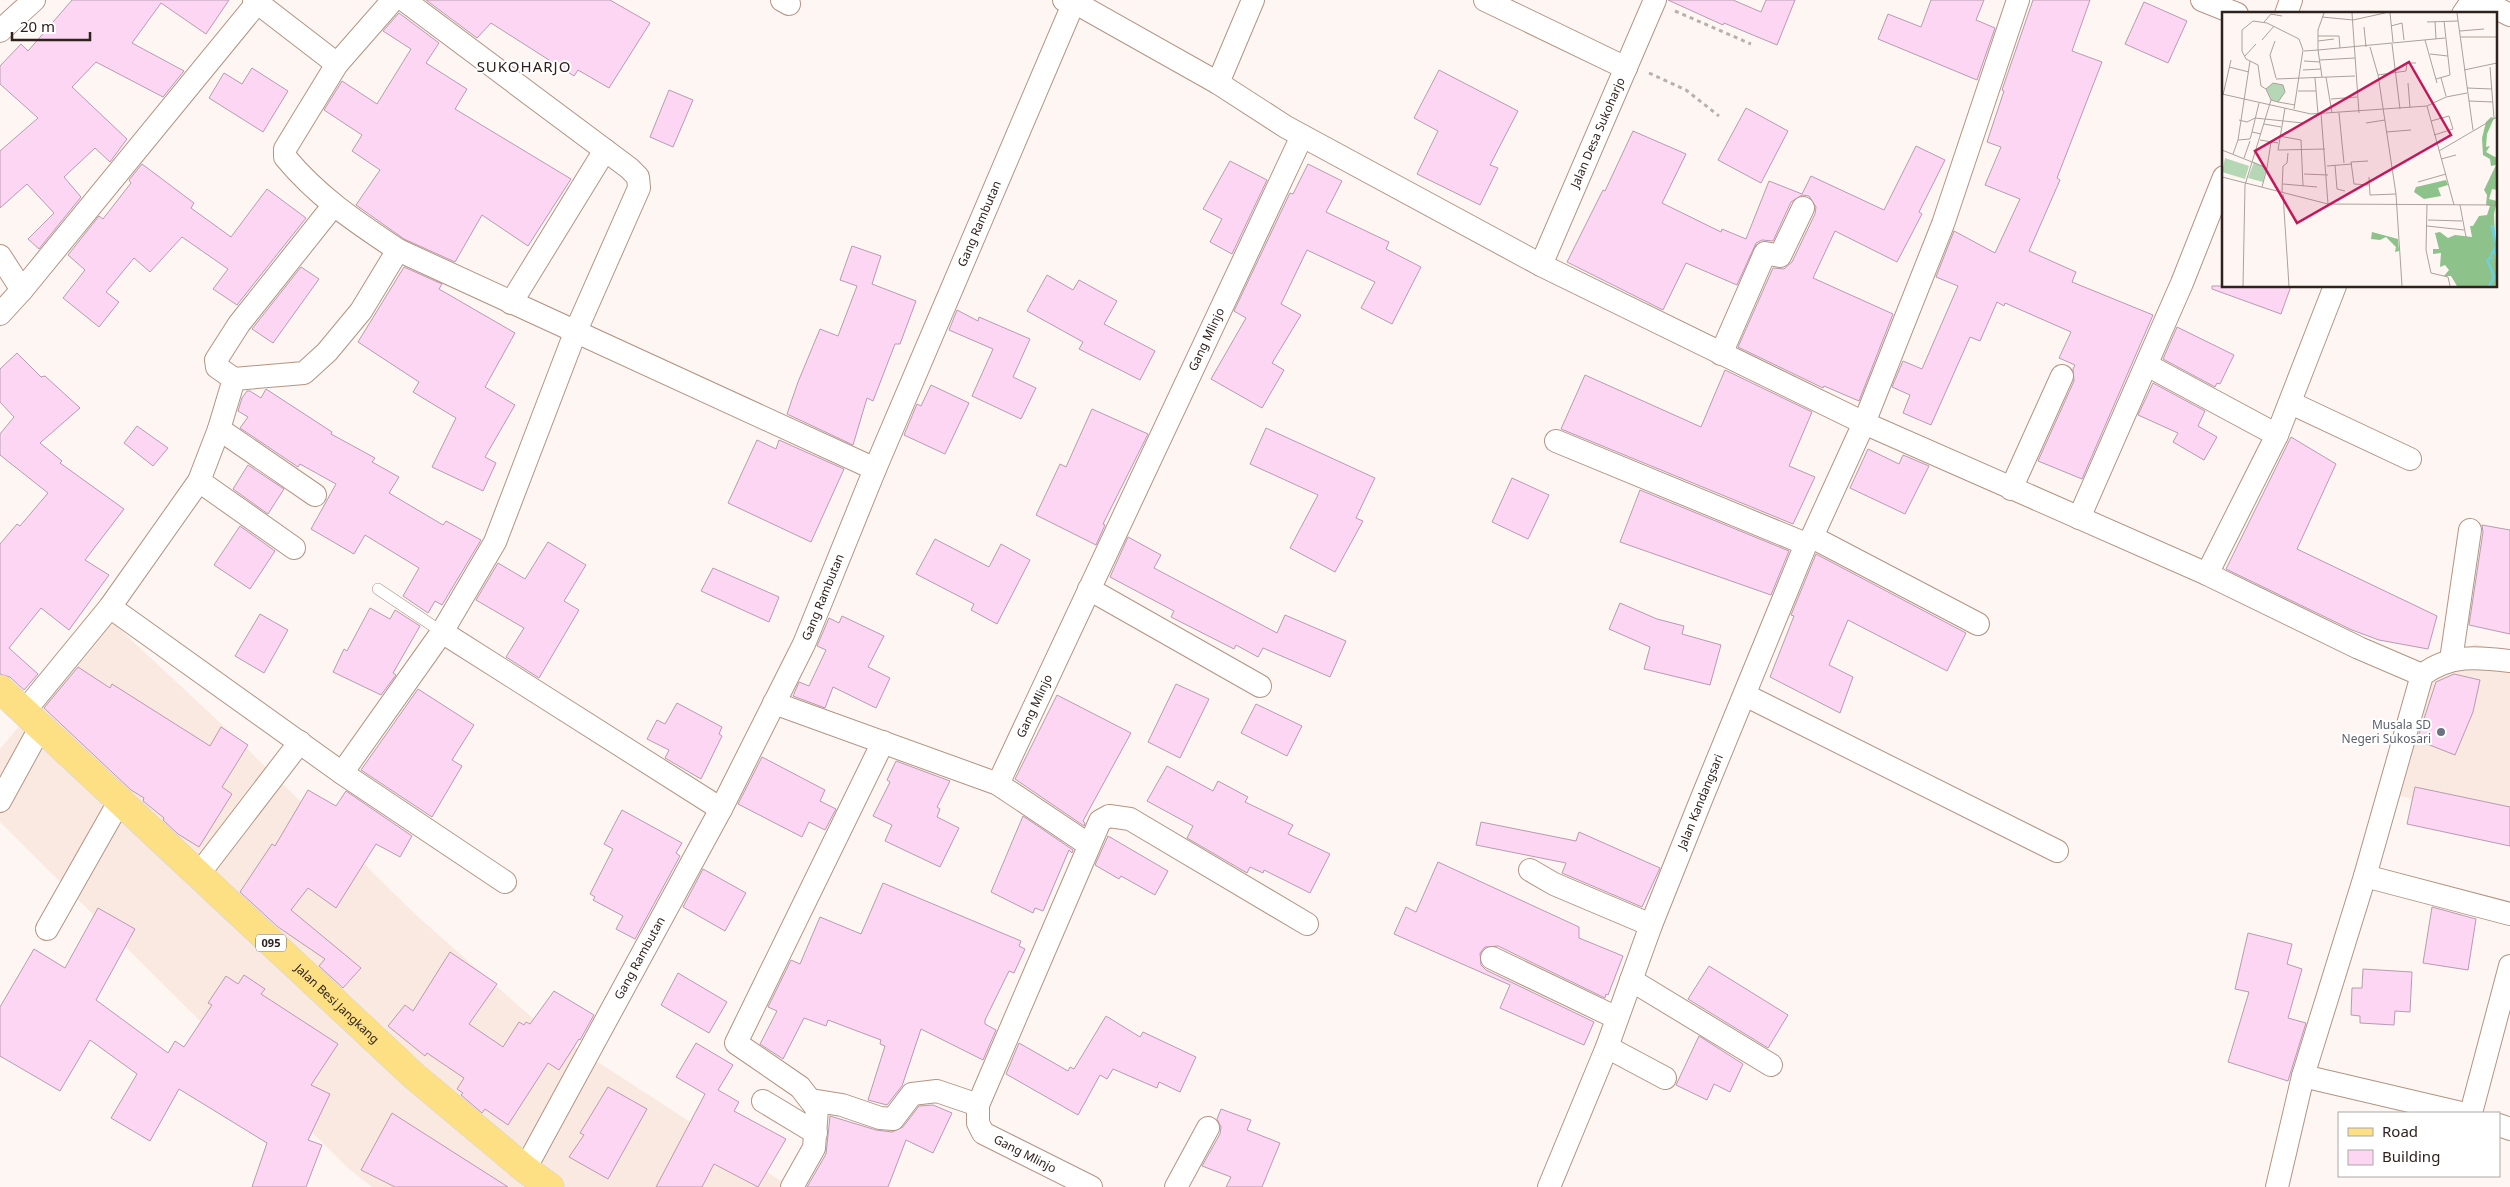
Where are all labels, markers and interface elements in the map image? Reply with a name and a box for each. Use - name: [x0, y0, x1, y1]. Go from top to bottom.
- scale bar: [12, 10, 90, 42]
- inset map: [2222, 12, 2498, 288]
- text: 20 m: [20, 16, 55, 36]
- district label: SUKOHARJO: [477, 56, 571, 76]
- street label: Jalan Desa Sukoharjo: [1566, 75, 1629, 191]
- street label: Gang Rambutan: [953, 178, 1005, 269]
- street label: Gang Mlinjo: [1184, 305, 1228, 374]
- street label: Gang Rambutan: [797, 551, 848, 643]
- street label: Gang Mlinjo: [1012, 671, 1056, 740]
- place label: Musala SD Negeri Sukosari: [2342, 716, 2431, 747]
- marker: Musala SD Negeri Sukosari: [2435, 726, 2447, 738]
- street label: Jalan Kandangsari: [1673, 751, 1727, 853]
- street label: Gang Rambutan: [610, 913, 669, 1003]
- road number: 095: [256, 934, 286, 951]
- street label: Jalan Besi Jangkang: [290, 959, 383, 1047]
- legend: [2338, 1112, 2500, 1177]
- text: Road: [2382, 1121, 2418, 1141]
- street label: Gang Mlinjo: [991, 1130, 1059, 1177]
- text: Building: [2382, 1146, 2440, 1166]

